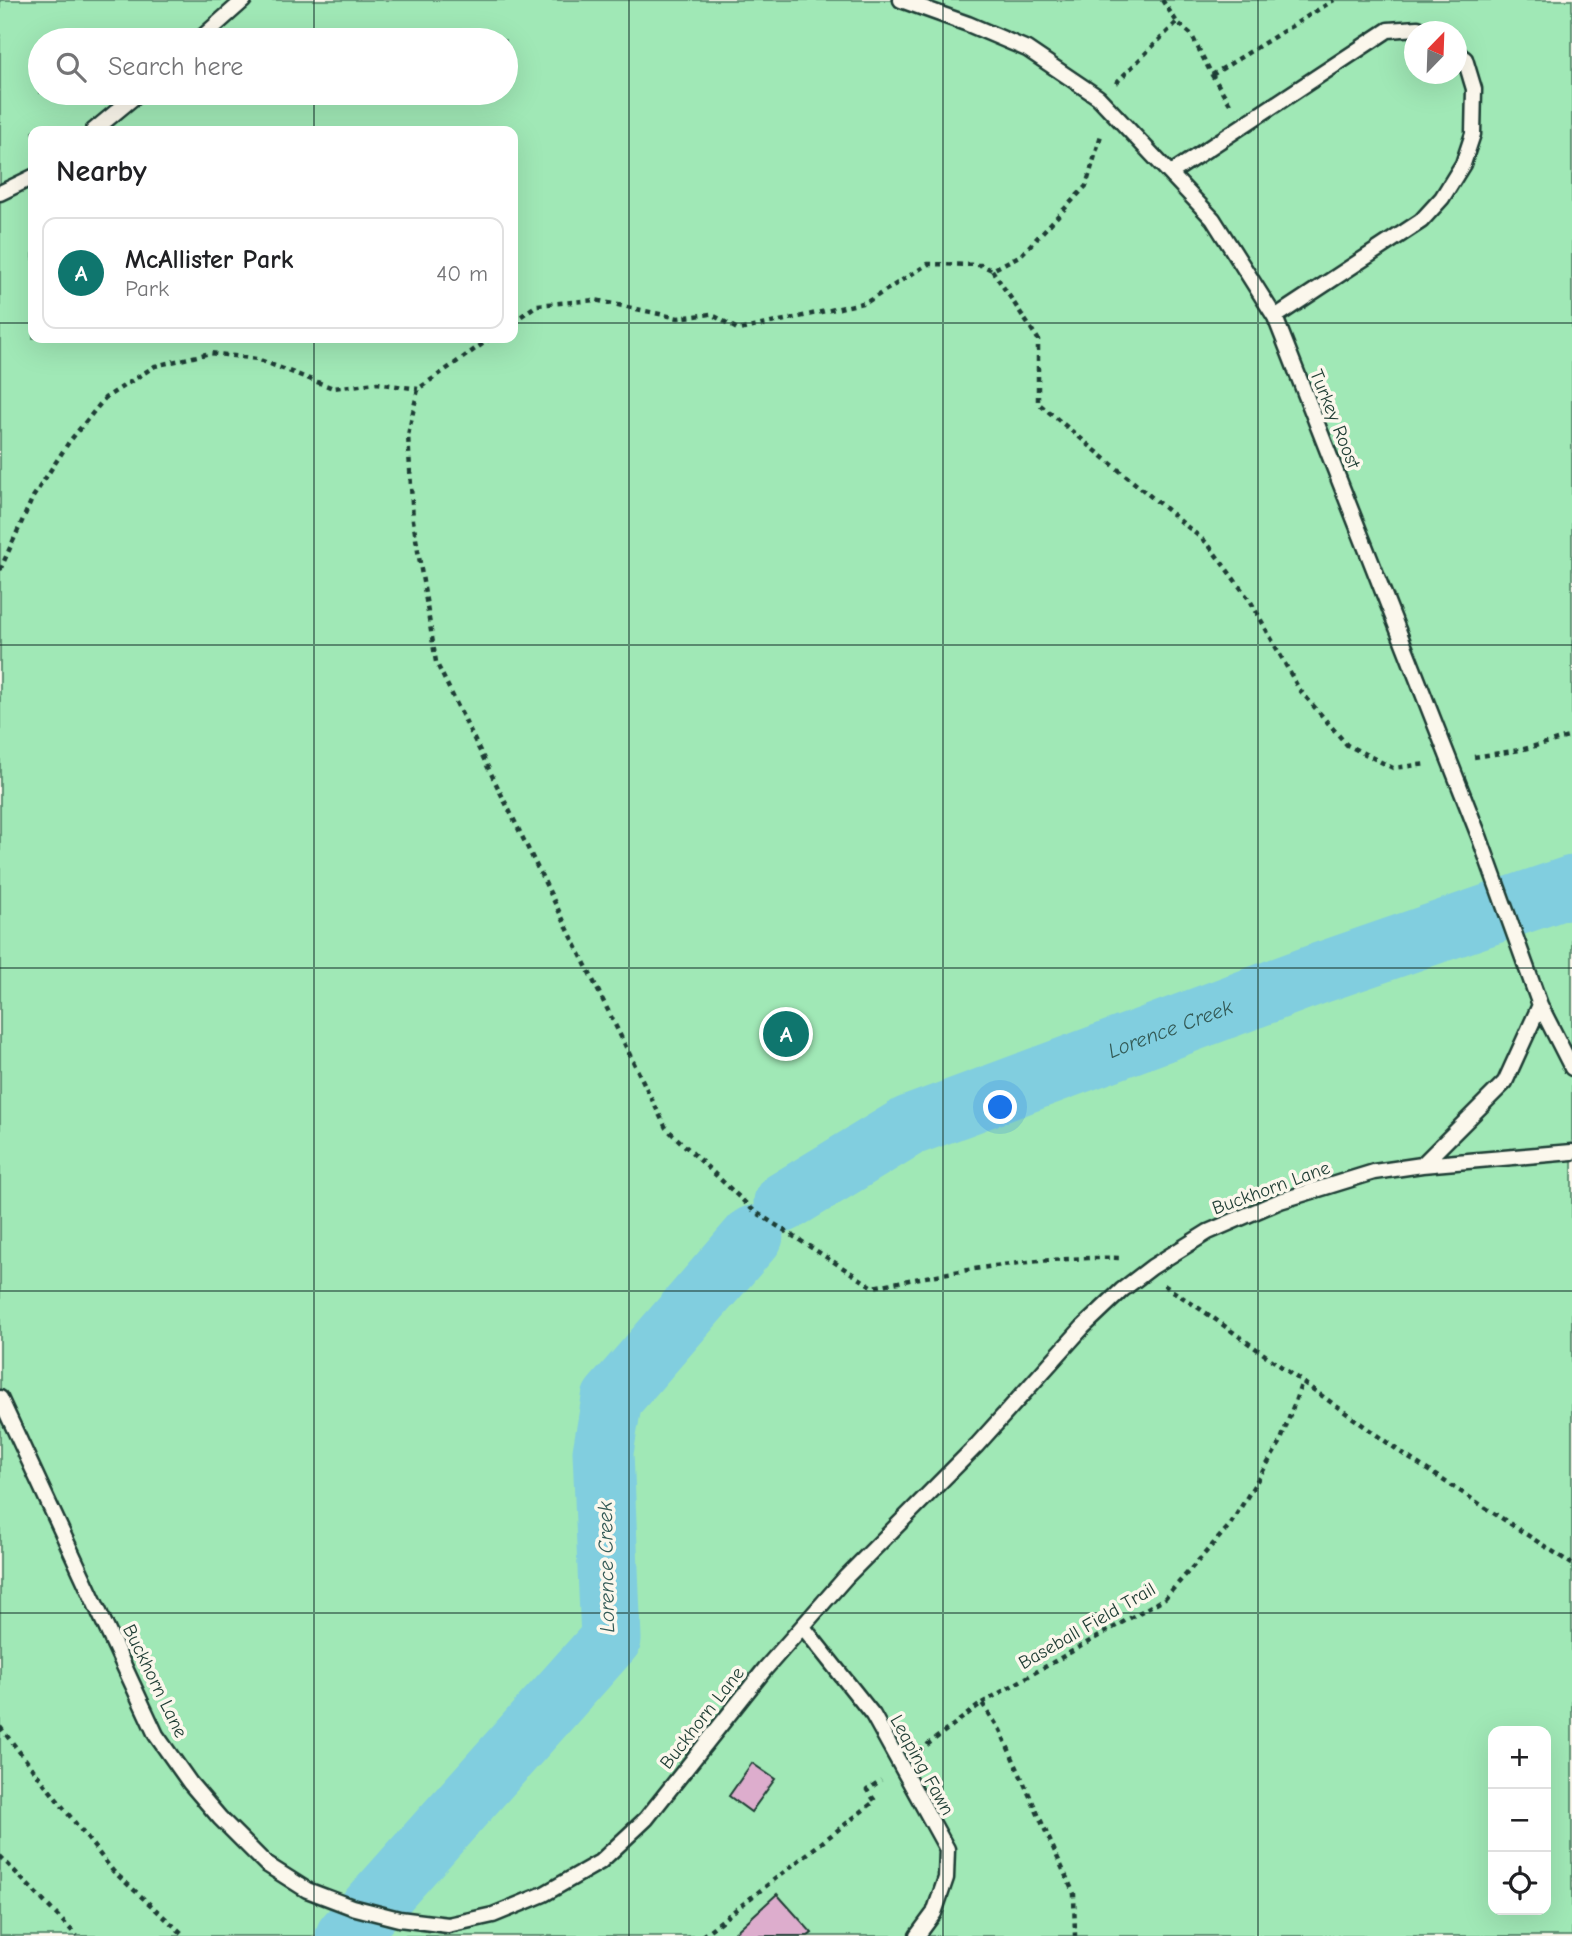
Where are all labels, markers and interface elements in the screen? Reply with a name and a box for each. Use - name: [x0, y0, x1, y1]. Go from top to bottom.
- north arrow: [1404, 21, 1467, 84]
- search box: [28, 28, 518, 105]
- icon: search: [52, 48, 90, 86]
- text: Search here: [108, 52, 243, 82]
- text: Nearby: [56, 154, 147, 189]
- text: McAllister Park: [125, 245, 293, 275]
- text: A: [75, 260, 87, 287]
- text: 40 m: [436, 260, 488, 287]
- text: Park: [125, 275, 169, 302]
- street label: Turkey Roost: [1305, 366, 1365, 472]
- water label: Lorence Creek: [1105, 994, 1237, 1063]
- pin: A: [763, 1008, 809, 1060]
- your location: [983, 1090, 1017, 1124]
- street label: Buckhorn Lane: [1209, 1157, 1333, 1219]
- water label: Lorence Creek: [593, 1501, 619, 1633]
- street label: Baseball Field Trail: [1015, 1578, 1159, 1674]
- street label: Buckhorn Lane: [118, 1621, 192, 1741]
- street label: Buckhorn Lane: [655, 1663, 749, 1773]
- street label: Leaping Fawn: [885, 1711, 959, 1819]
- map controls: [1488, 1726, 1551, 1915]
- button: +: [1488, 1726, 1551, 1789]
- button: −: [1488, 1789, 1551, 1852]
- button: locate: [1488, 1852, 1551, 1915]

